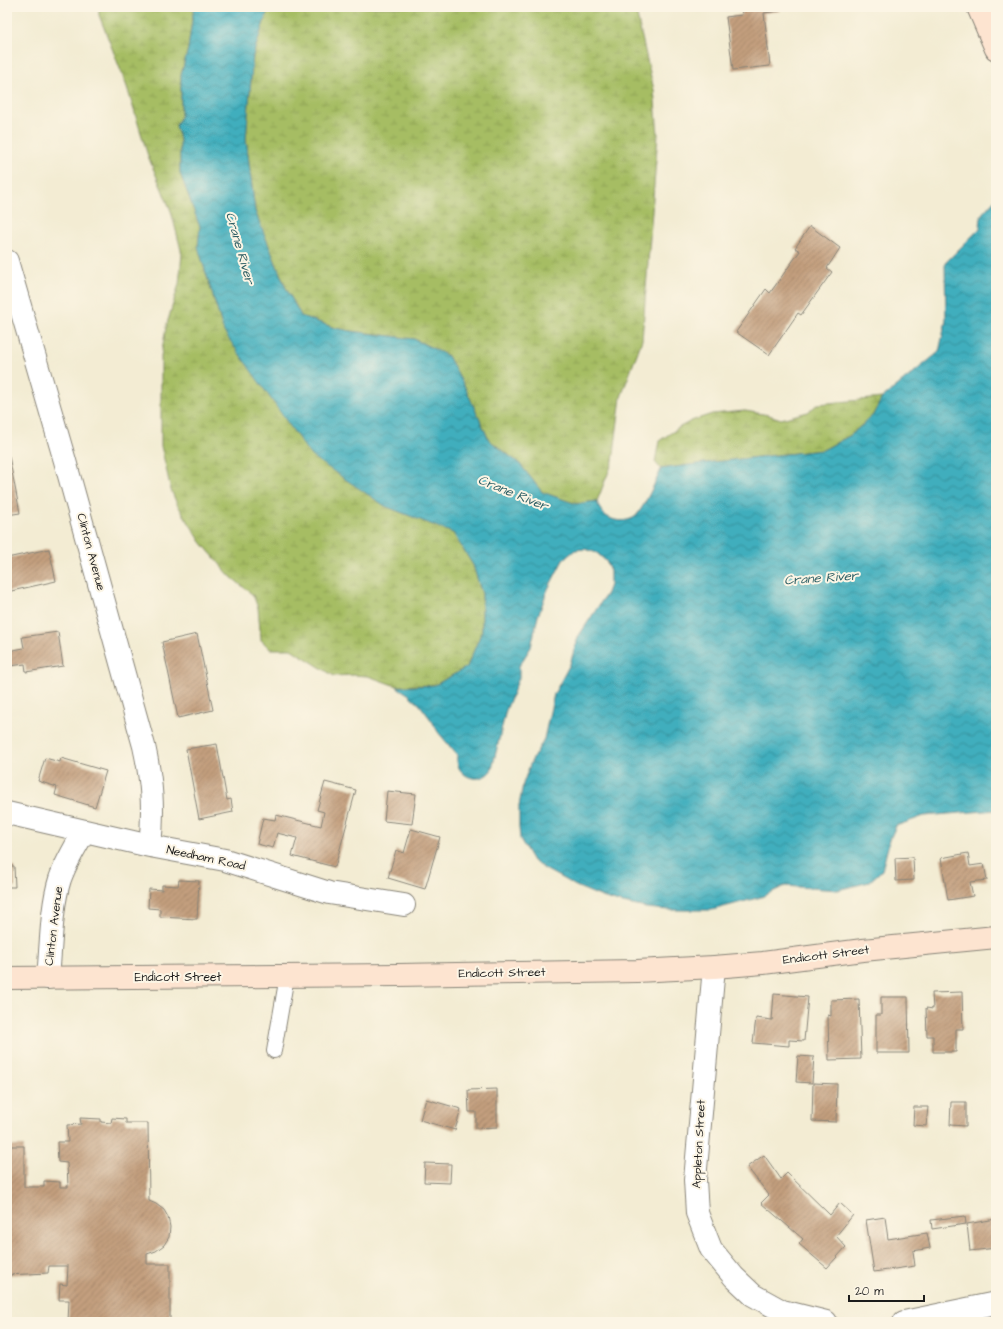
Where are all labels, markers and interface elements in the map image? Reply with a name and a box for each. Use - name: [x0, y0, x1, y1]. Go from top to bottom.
- water label: Crane River: [221, 210, 259, 288]
- water label: Crane River: [475, 471, 552, 516]
- street label: Clinton Avenue: [72, 511, 110, 593]
- water label: Crane River: [784, 566, 860, 590]
- street label: Needham Road: [165, 841, 247, 875]
- street label: Clinton Avenue: [41, 885, 67, 967]
- street label: Endicott Street: [782, 941, 870, 969]
- street label: Endicott Street: [458, 964, 546, 982]
- street label: Endicott Street: [135, 969, 222, 986]
- street label: Appleton Street: [688, 1099, 710, 1189]
- scale bar: [849, 1277, 924, 1303]
- text: 20 m: [855, 1283, 884, 1300]

